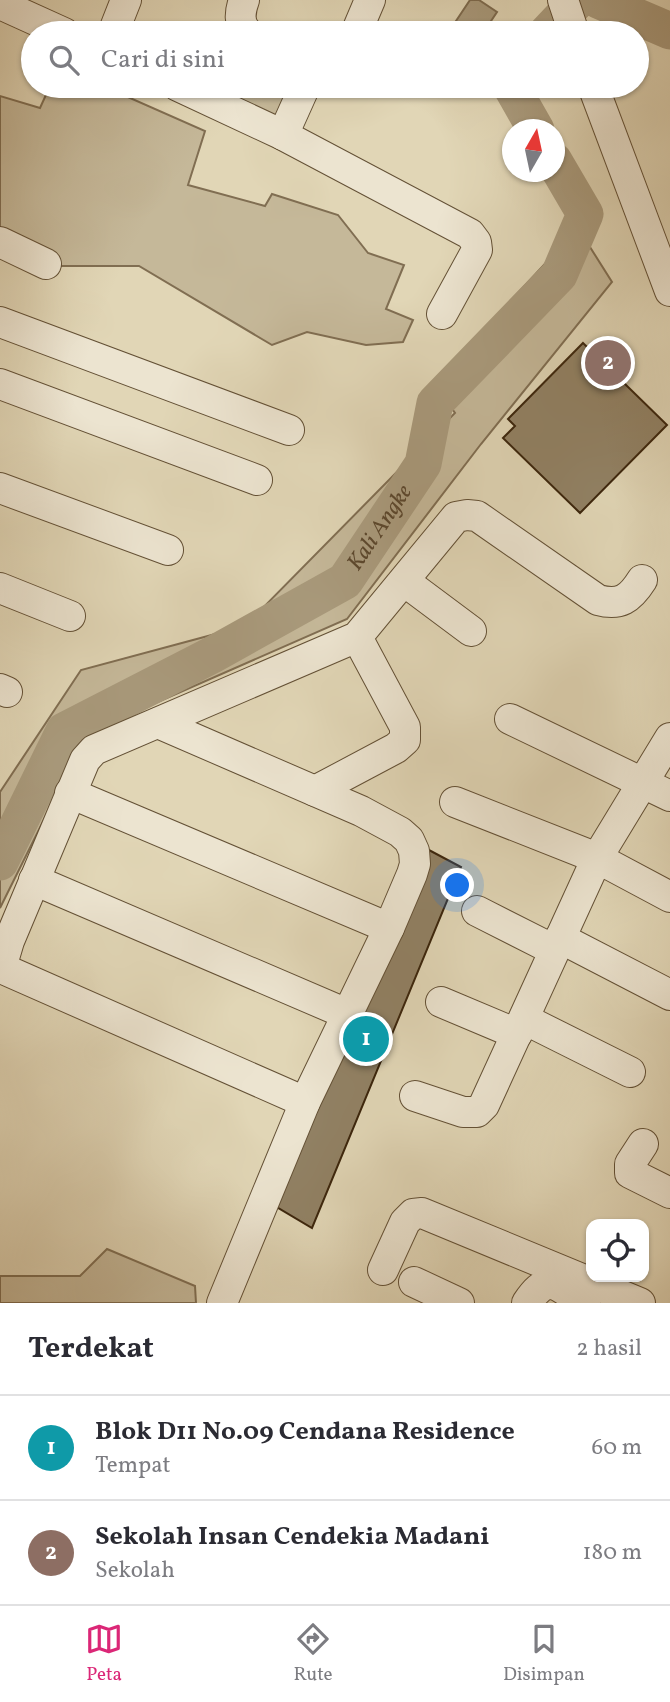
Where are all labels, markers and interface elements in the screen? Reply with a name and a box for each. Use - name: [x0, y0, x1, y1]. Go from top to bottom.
- search box: [21, 21, 649, 98]
- icon: search: [45, 41, 83, 79]
- text: Cari di sini: [101, 42, 225, 78]
- north arrow: [502, 119, 565, 182]
- pin: 2: [585, 337, 631, 389]
- water label: Kali Angke: [340, 478, 421, 577]
- your location: [440, 868, 474, 902]
- pin: 1: [343, 1013, 389, 1065]
- map controls: [586, 1219, 649, 1282]
- button: locate: [586, 1219, 649, 1282]
- text: Terdekat: [28, 1328, 154, 1370]
- text: 2 hasil: [576, 1333, 642, 1365]
- text: Blok D11 No.09 Cendana Residence: [95, 1414, 515, 1450]
- text: 1: [46, 1432, 56, 1464]
- text: 60 m: [592, 1432, 642, 1464]
- text: Tempat: [95, 1450, 170, 1482]
- text: Sekolah Insan Cendekia Madani: [95, 1519, 490, 1555]
- text: 2: [45, 1537, 57, 1569]
- text: 180 m: [583, 1537, 642, 1569]
- text: Sekolah: [95, 1555, 175, 1587]
- tab: Peta: [85, 1620, 123, 1688]
- tab: Rute: [293, 1620, 333, 1688]
- tab: Disimpan: [503, 1620, 585, 1688]

